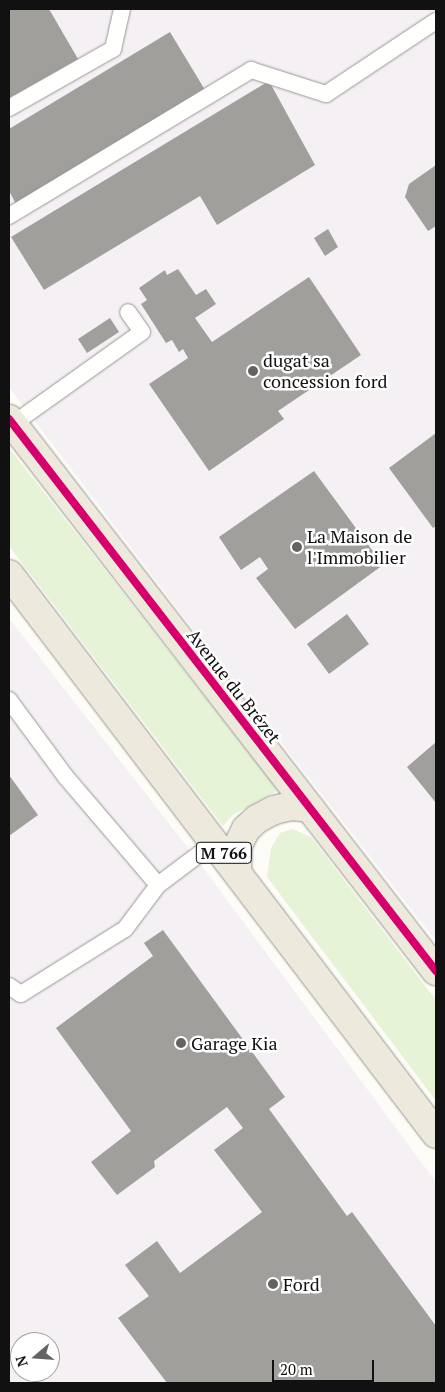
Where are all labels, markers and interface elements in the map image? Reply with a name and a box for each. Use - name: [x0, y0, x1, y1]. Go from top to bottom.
- place label: dugat sa concession ford: [263, 350, 388, 392]
- marker: dugat sa concession ford: [247, 365, 259, 377]
- place label: La Maison de l'Immobilier: [307, 526, 412, 568]
- marker: La Maison de l'Immobilier: [291, 541, 303, 553]
- street label: Avenue du Brézet: [183, 625, 285, 747]
- road number: M 766: [195, 840, 253, 866]
- place label: Garage Kia: [191, 1032, 278, 1054]
- marker: Garage Kia: [175, 1037, 187, 1049]
- place label: Ford: [283, 1273, 320, 1295]
- marker: Ford: [267, 1278, 279, 1290]
- north arrow: [10, 1332, 60, 1382]
- scale bar: [275, 1350, 378, 1382]
- text: N: [11, 1353, 32, 1369]
- text: 20 m: [280, 1359, 313, 1379]

